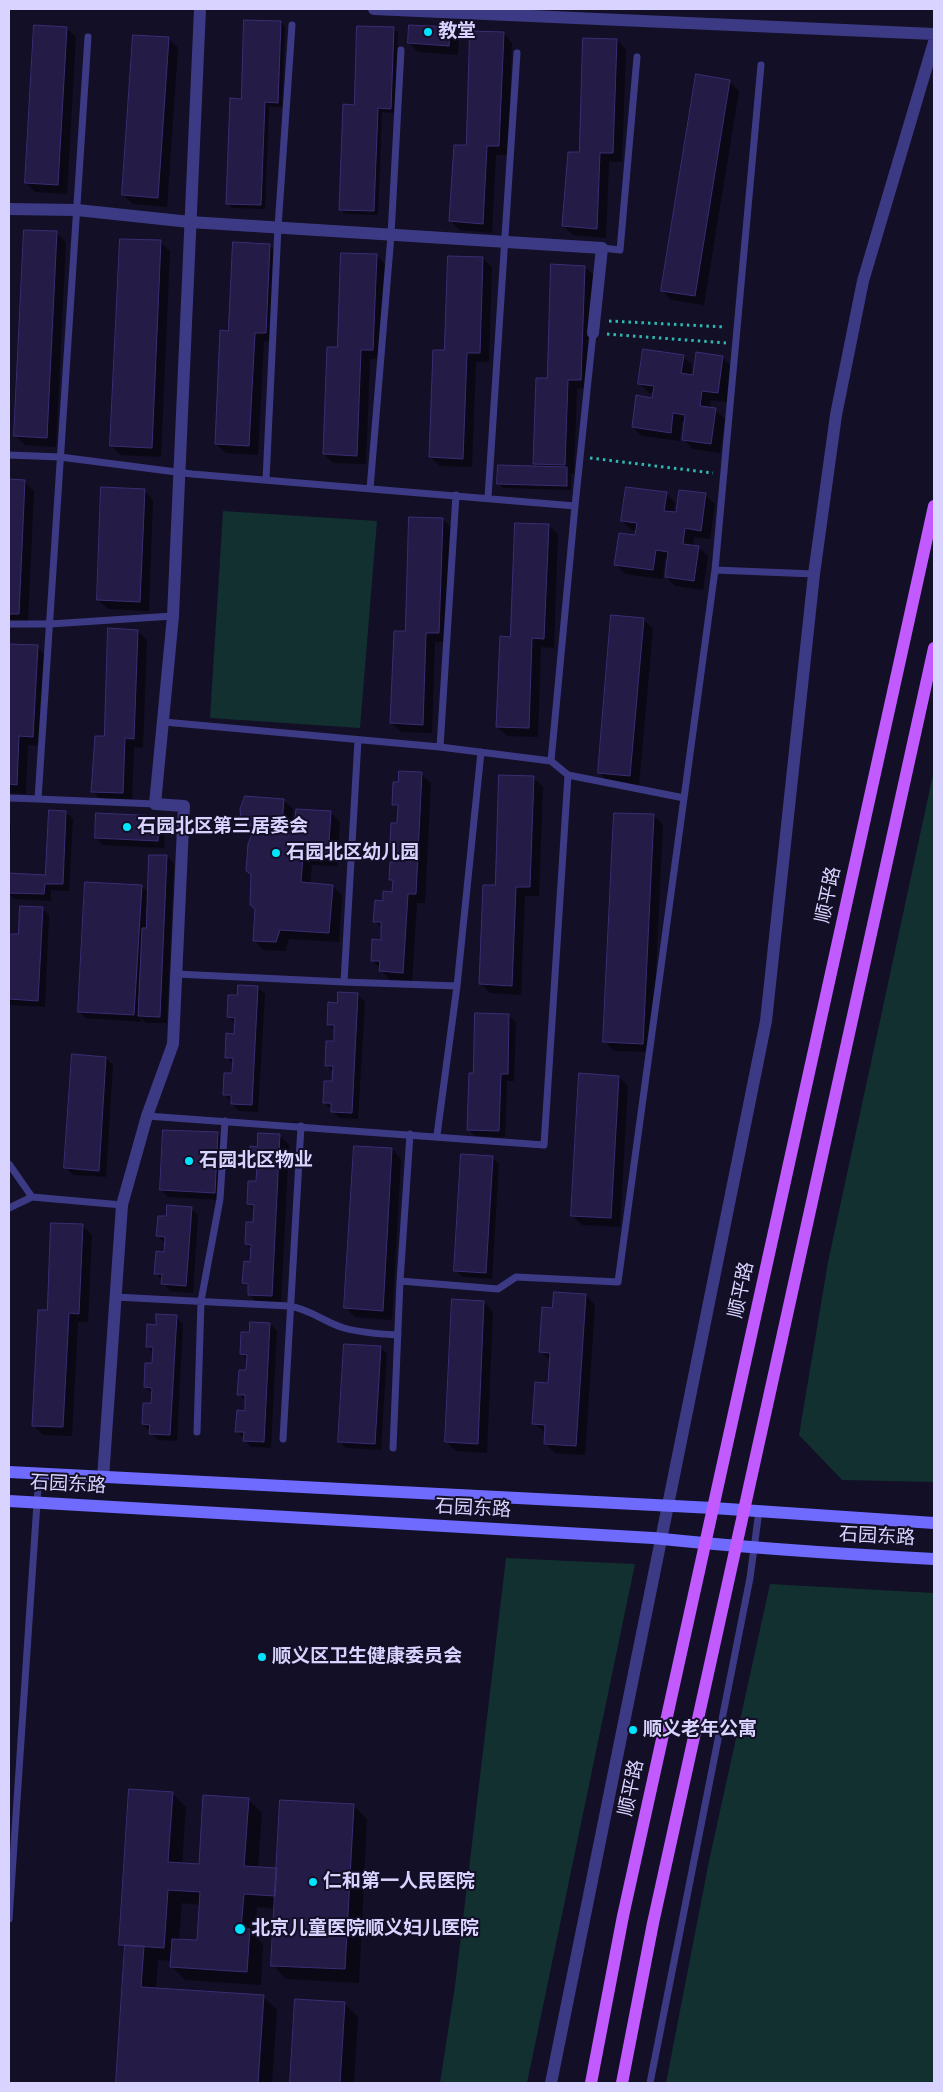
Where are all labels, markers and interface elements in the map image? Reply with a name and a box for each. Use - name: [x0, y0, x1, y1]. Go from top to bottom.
- place label: 教堂: [438, 21, 476, 43]
- marker: 教堂: [422, 26, 434, 38]
- place label: 石园北区第三居委会: [137, 816, 308, 838]
- marker: 石园北区第三居委会: [121, 821, 133, 833]
- place label: 石园北区幼儿园: [286, 842, 419, 864]
- marker: 石园北区幼儿园: [270, 847, 282, 859]
- street label: 顺平路: [812, 865, 846, 925]
- place label: 石园北区物业: [199, 1150, 313, 1172]
- marker: 石园北区物业: [183, 1155, 195, 1167]
- street label: 顺平路: [725, 1260, 759, 1320]
- street label: 石园东路: [29, 1472, 107, 1498]
- street label: 石园东路: [434, 1496, 512, 1522]
- street label: 石园东路: [838, 1524, 916, 1550]
- place label: 顺义区卫生健康委员会: [272, 1646, 462, 1668]
- marker: 顺义区卫生健康委员会: [256, 1651, 268, 1663]
- place label: 顺义老年公寓: [643, 1719, 757, 1741]
- marker: 顺义老年公寓: [627, 1724, 639, 1736]
- street label: 顺平路: [615, 1758, 649, 1818]
- place label: 仁和第一人民医院: [323, 1871, 475, 1893]
- marker: 仁和第一人民医院: [307, 1876, 319, 1888]
- place label: 北京儿童医院顺义妇儿医院: [251, 1918, 479, 1940]
- marker: 北京儿童医院顺义妇儿医院: [233, 1922, 247, 1936]

